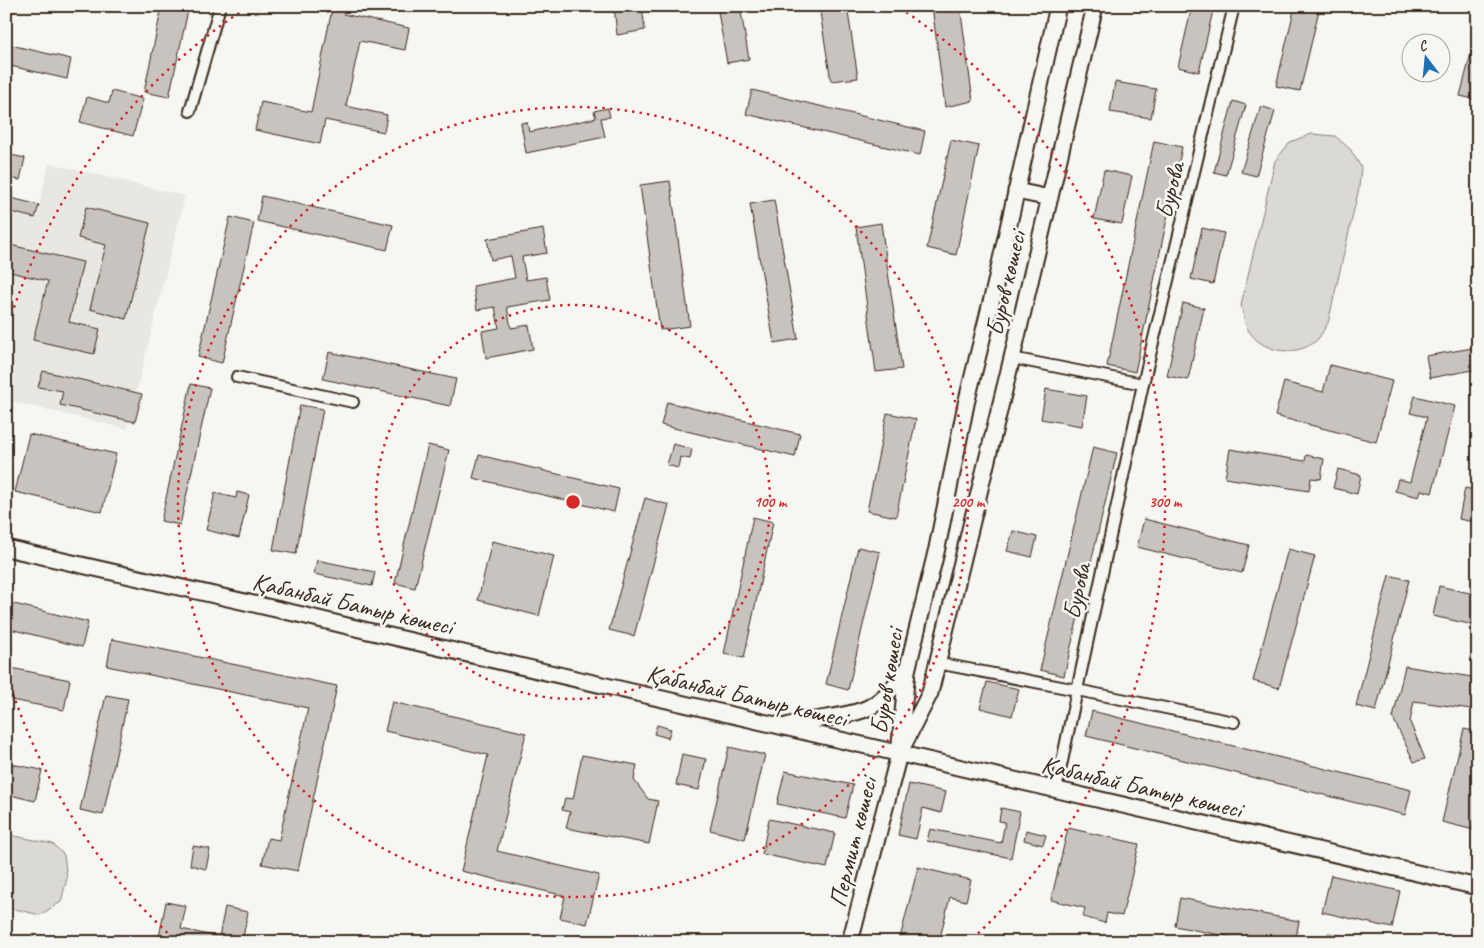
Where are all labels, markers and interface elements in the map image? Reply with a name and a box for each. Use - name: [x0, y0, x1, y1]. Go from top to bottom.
- north arrow: [1402, 32, 1452, 82]
- text: С: [1417, 36, 1430, 55]
- street label: Бурова: [1148, 156, 1193, 221]
- street label: Буров көшесі: [978, 225, 1034, 339]
- centre of rings: [564, 493, 582, 511]
- text: 100 m: [754, 493, 788, 512]
- text: 200 m: [952, 493, 986, 512]
- text: 300 m: [1149, 493, 1183, 512]
- street label: Бурова: [1055, 558, 1099, 622]
- street label: Қабанбай Батыр көшесі: [249, 565, 459, 643]
- street label: Буров көшесі: [863, 623, 912, 736]
- street label: Қабанбай Батыр көшесі: [643, 657, 853, 735]
- street label: Қабанбай Батыр көшесі: [1038, 748, 1248, 826]
- street label: Пермит көшесі: [821, 771, 885, 911]

